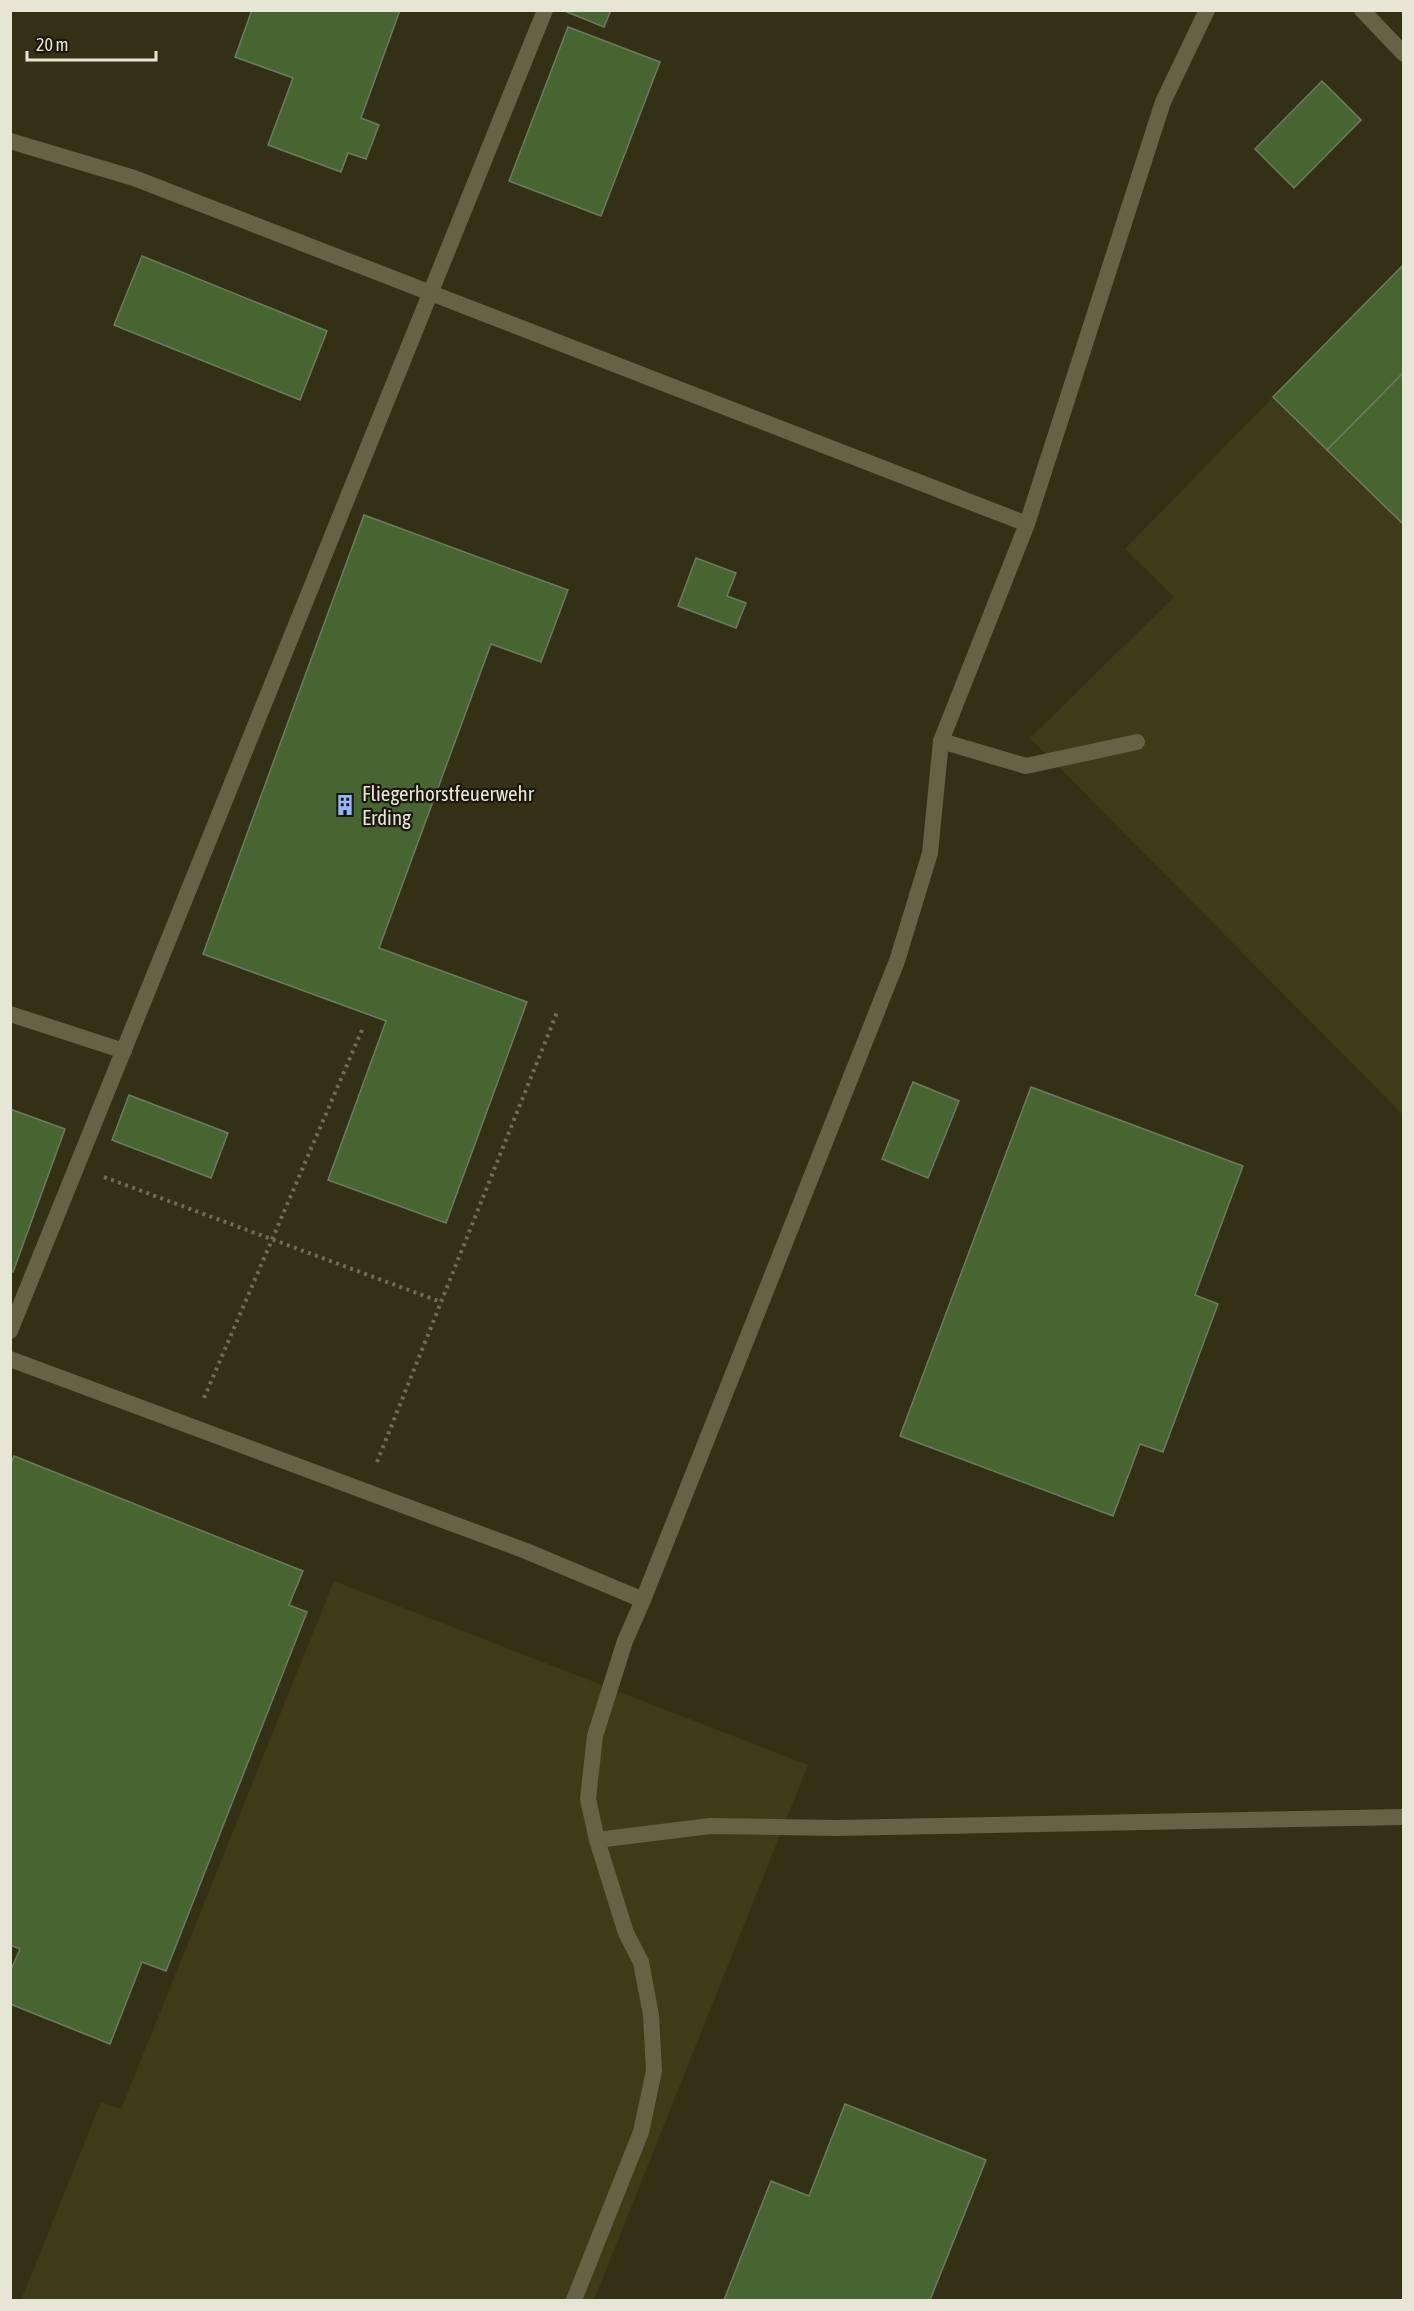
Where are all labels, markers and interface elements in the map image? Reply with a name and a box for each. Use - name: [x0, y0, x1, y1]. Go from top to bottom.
- scale bar: [27, 24, 156, 62]
- text: 20 m: [36, 34, 68, 55]
- place label: Fliegerhorstfeuerwehr Erding: [362, 781, 535, 829]
- building icon: Fliegerhorstfeuerwehr Erding: [333, 793, 357, 817]

